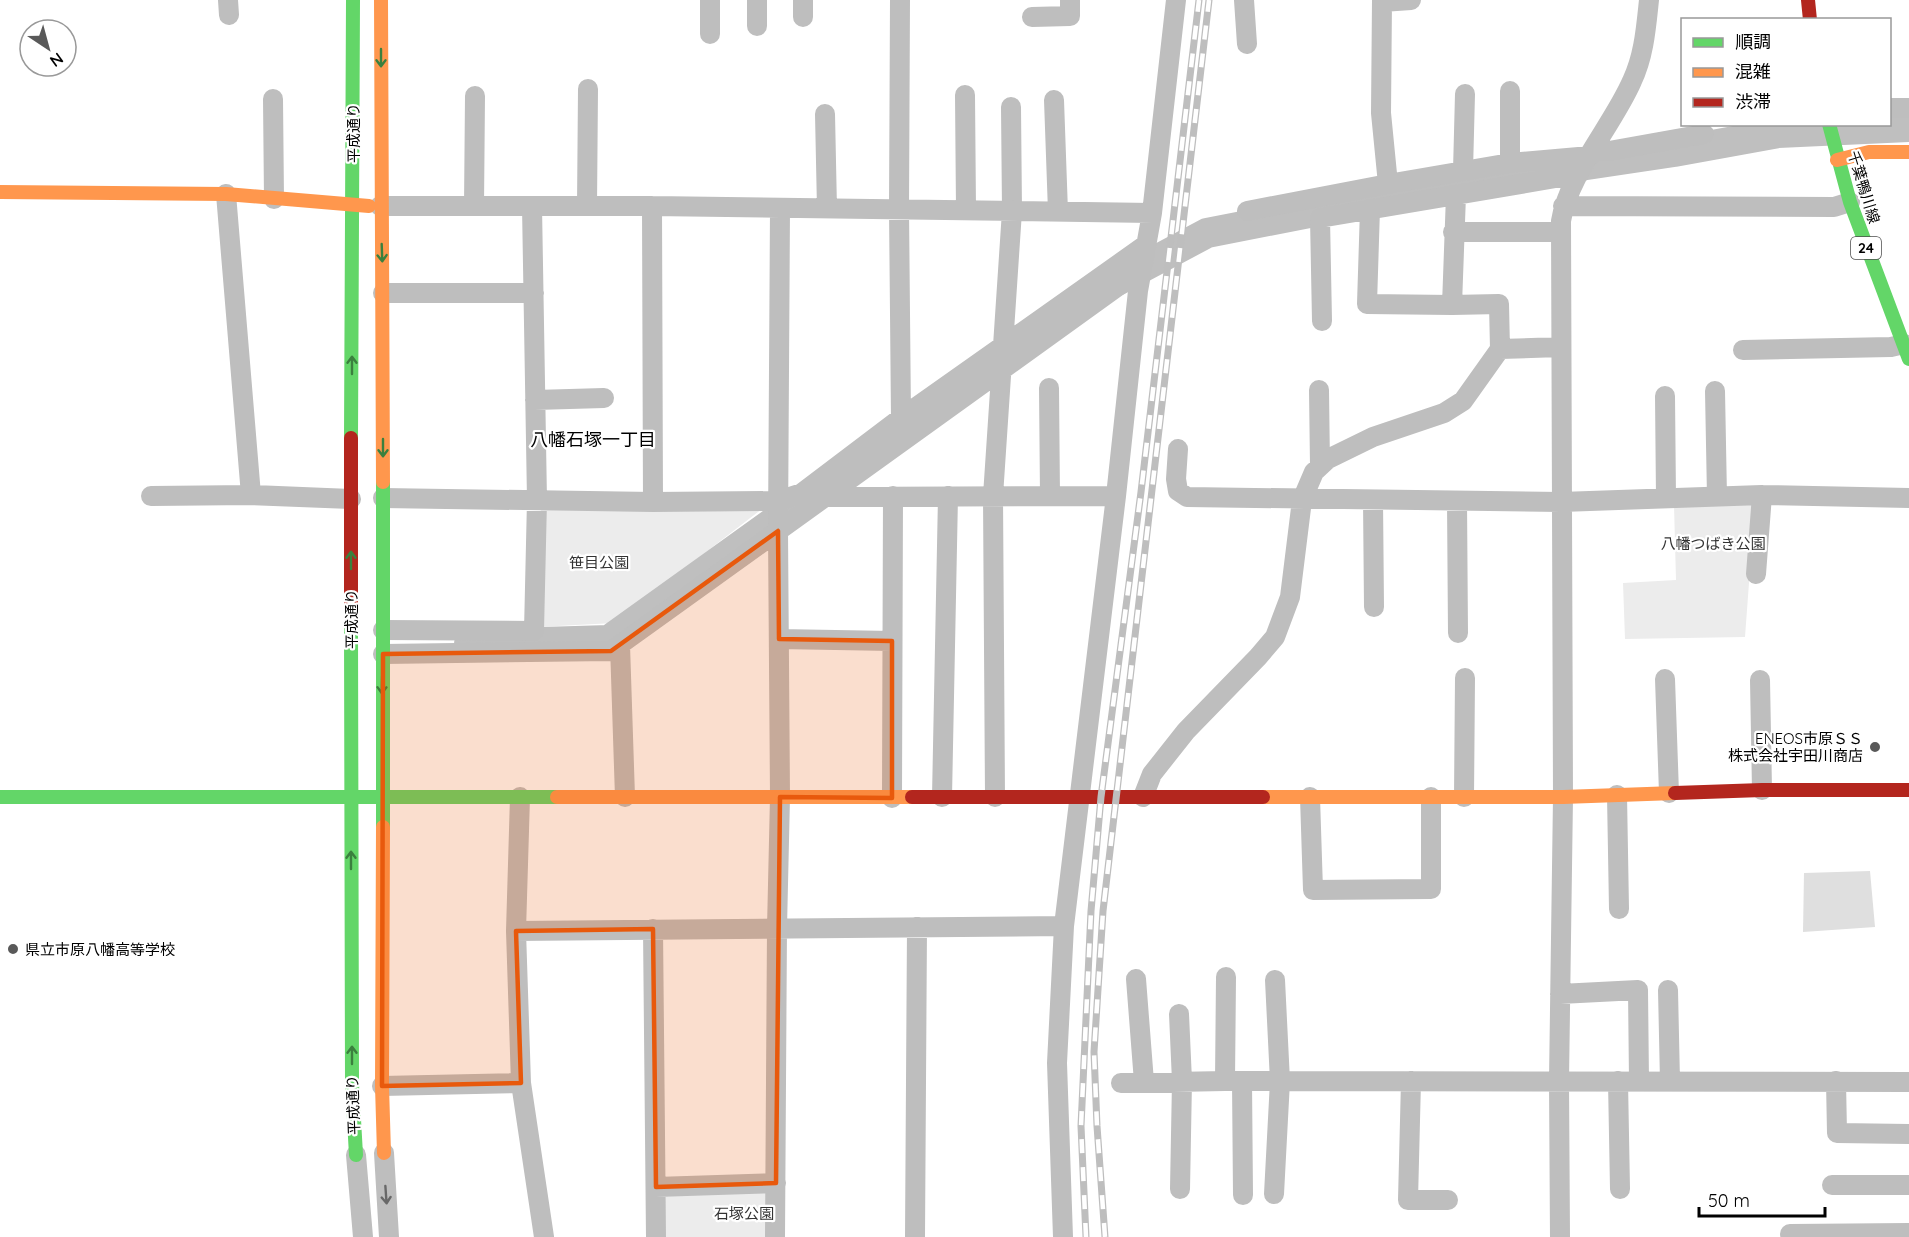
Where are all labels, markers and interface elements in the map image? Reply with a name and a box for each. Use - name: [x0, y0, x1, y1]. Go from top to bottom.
- north arrow: [18, 18, 78, 78]
- legend: [1681, 18, 1891, 126]
- text: 順調: [1735, 30, 1771, 53]
- one-way arrow: [375, 48, 387, 68]
- text: N: [46, 49, 67, 72]
- text: 混雑: [1735, 60, 1771, 83]
- text: 渋滞: [1735, 90, 1771, 113]
- street label: 平成通り: [344, 103, 363, 163]
- street label: 千葉鴨川線: [1844, 148, 1884, 226]
- road number: 24: [1851, 237, 1881, 259]
- one-way arrow: [376, 243, 387, 263]
- one-way arrow: [346, 355, 358, 375]
- district label: 八幡石塚一丁目: [530, 428, 656, 451]
- one-way arrow: [377, 438, 389, 458]
- park label: 八幡つばき公園: [1660, 534, 1766, 553]
- one-way arrow: [345, 550, 357, 570]
- park label: 笹目公園: [569, 553, 629, 572]
- street label: 平成通り: [342, 589, 361, 649]
- one-way arrow: [377, 675, 388, 695]
- place label: ENEOS市原ＳＳ 株式会社宇田川商店: [1728, 729, 1863, 765]
- marker: ENEOS市原ＳＳ 株式会社宇田川商店: [1868, 740, 1882, 754]
- one-way arrow: [345, 850, 357, 870]
- place label: 県立市原八幡高等学校: [25, 940, 175, 959]
- marker: 県立市原八幡高等学校: [6, 942, 20, 956]
- one-way arrow: [346, 1045, 358, 1065]
- street label: 平成通り: [342, 1075, 364, 1135]
- scale bar: [1699, 1180, 1825, 1218]
- one-way arrow: [381, 1185, 392, 1205]
- text: 50 m: [1708, 1189, 1750, 1212]
- park label: 石塚公園: [714, 1204, 774, 1223]

